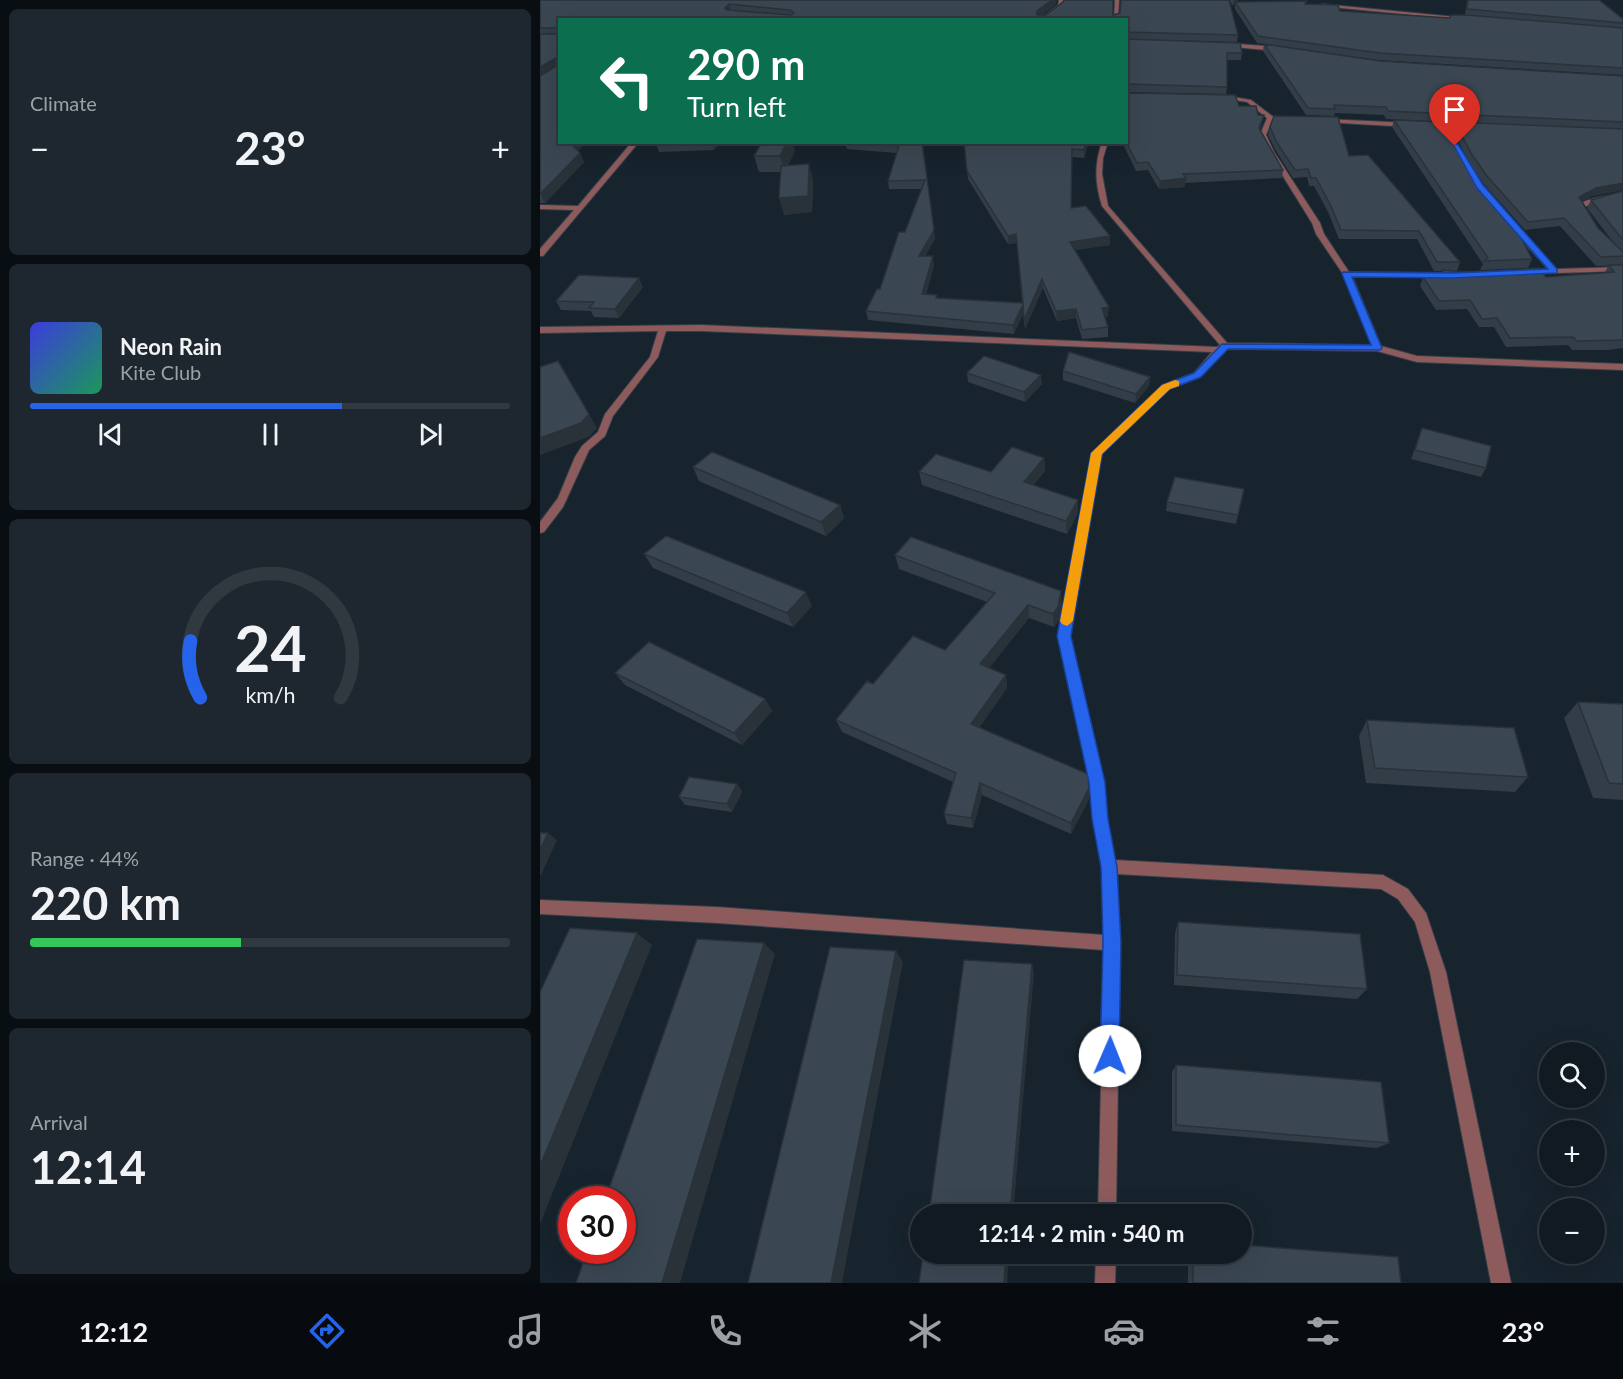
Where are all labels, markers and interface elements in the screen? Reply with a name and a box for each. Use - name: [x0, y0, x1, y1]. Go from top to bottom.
- text: 290 m: [687, 39, 805, 89]
- icon: left: [588, 42, 666, 120]
- pin: [1429, 84, 1480, 146]
- text: Turn left: [687, 90, 786, 123]
- text: Climate: [30, 91, 97, 115]
- icon: arrive: [1438, 93, 1471, 126]
- text: 23°: [235, 121, 305, 175]
- text: −: [30, 128, 49, 168]
- text: +: [491, 128, 510, 168]
- text: Neon Rain: [120, 333, 222, 360]
- text: Kite Club: [120, 360, 201, 384]
- icon: previous: [94, 418, 127, 451]
- icon: pause: [254, 418, 287, 451]
- icon: next: [414, 418, 447, 451]
- text: 24: [234, 611, 306, 686]
- text: km/h: [245, 683, 295, 709]
- text: Range · 44%: [30, 846, 139, 870]
- text: 220 km: [30, 876, 181, 930]
- position arrow: [1078, 1024, 1142, 1088]
- map controls: [1539, 1042, 1605, 1264]
- button: search: [1539, 1042, 1605, 1108]
- text: Arrival: [30, 1110, 88, 1134]
- button: +: [1539, 1120, 1605, 1186]
- text: 12:14: [30, 1140, 146, 1194]
- speed limit sign: 30: [558, 1186, 636, 1264]
- button: −: [1539, 1198, 1605, 1264]
- text: 12:14 · 2 min · 540 m: [978, 1220, 1184, 1247]
- icon: directions: [306, 1310, 348, 1352]
- icon: music: [505, 1310, 547, 1352]
- icon: phone: [704, 1310, 746, 1352]
- icon: climate: [904, 1310, 946, 1352]
- icon: car: [1103, 1310, 1145, 1352]
- icon: filters: [1302, 1310, 1344, 1352]
- text: 12:12: [79, 1315, 148, 1348]
- text: 23°: [1502, 1315, 1544, 1348]

